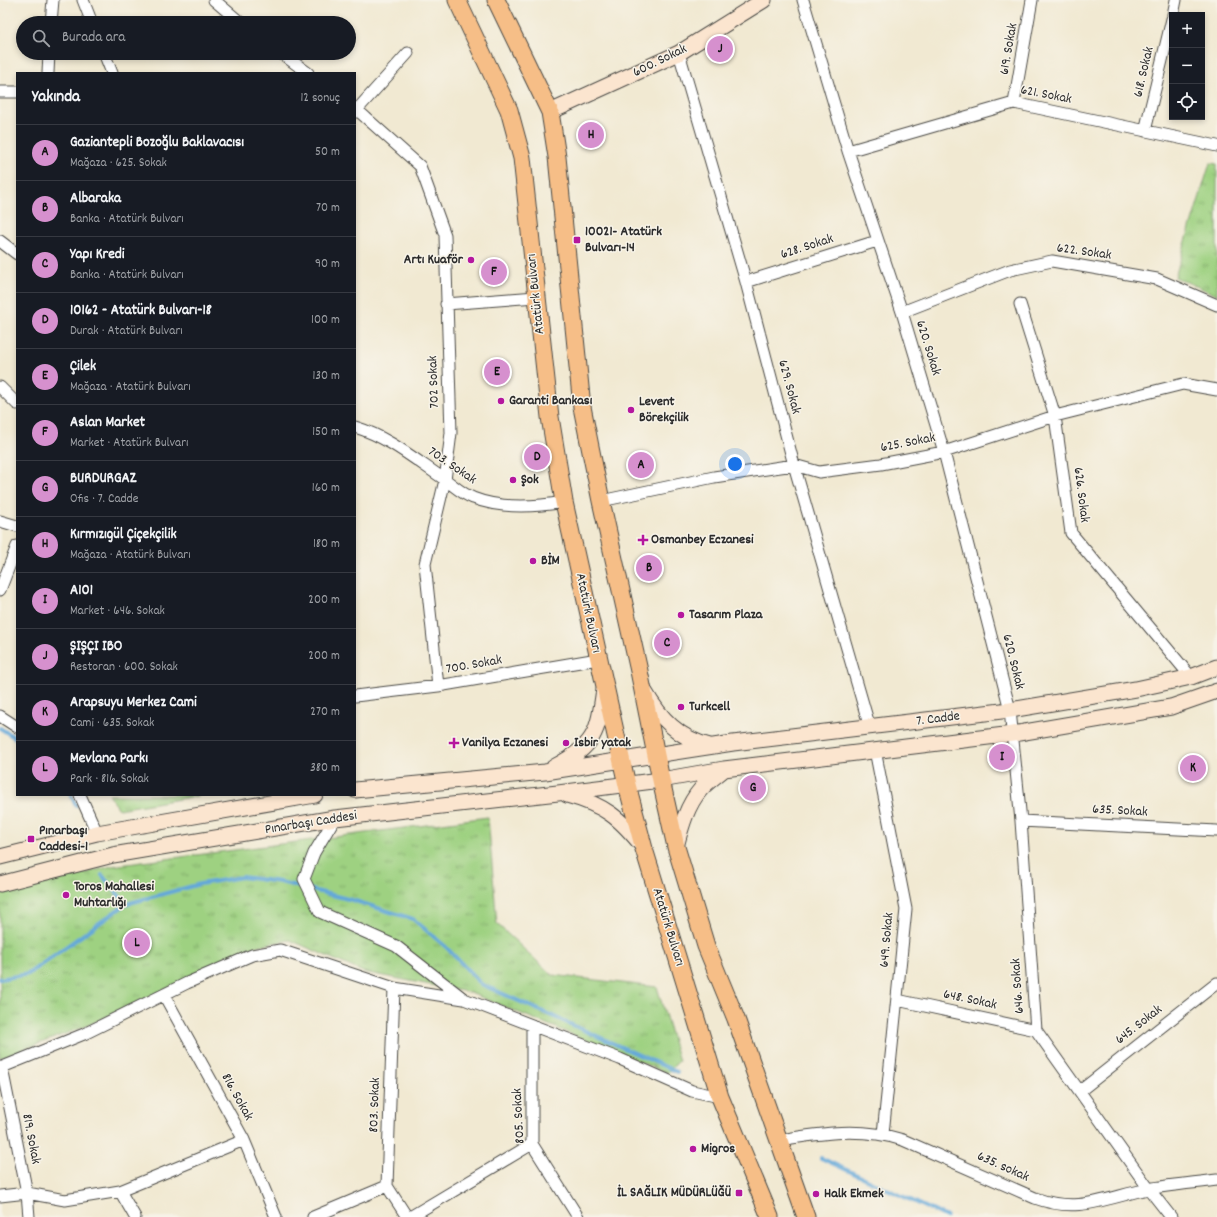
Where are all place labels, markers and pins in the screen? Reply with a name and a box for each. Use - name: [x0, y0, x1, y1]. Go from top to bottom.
- pin: J: [707, 34, 733, 64]
- pin: H: [578, 120, 604, 150]
- place label: 10021- Atatürk Bulvarı-14: [585, 222, 662, 258]
- marker: 10021- Atatürk Bulvarı-14: [572, 235, 582, 245]
- place label: Artı Kuaför: [404, 250, 464, 270]
- marker: Artı Kuaför: [466, 255, 476, 265]
- pin: F: [481, 257, 507, 287]
- pin: E: [484, 357, 510, 387]
- place label: Garanti Bankası: [509, 391, 593, 411]
- place label: Levent Börekçilik: [639, 392, 689, 428]
- marker: Garanti Bankası: [496, 396, 506, 406]
- marker: Levent Börekçilik: [626, 405, 636, 415]
- pin: D: [524, 442, 550, 472]
- pin: A: [628, 450, 654, 480]
- place label: Şok: [521, 470, 539, 490]
- marker: Şok: [508, 475, 518, 485]
- place label: Osmanbey Eczanesi: [651, 530, 754, 550]
- marker: Osmanbey Eczanesi: [638, 535, 648, 545]
- place label: BİM: [541, 551, 560, 571]
- pin: B: [636, 553, 662, 583]
- marker: BİM: [528, 556, 538, 566]
- place label: Tasarım Plaza: [689, 605, 764, 625]
- marker: Tasarım Plaza: [676, 610, 686, 620]
- pin: C: [654, 628, 680, 658]
- place label: Turkcell: [689, 697, 731, 717]
- marker: Turkcell: [676, 702, 686, 712]
- place label: Vanilya Eczanesi: [462, 733, 548, 753]
- place label: Isbir yatak: [574, 733, 631, 753]
- marker: Vanilya Eczanesi: [449, 738, 459, 748]
- marker: Isbir yatak: [561, 738, 571, 748]
- pin: I: [989, 742, 1015, 772]
- pin: K: [1180, 753, 1206, 783]
- pin: G: [740, 773, 766, 803]
- place label: Pınarbaşı Caddesi-1: [39, 821, 88, 857]
- marker: Pınarbaşı Caddesi-1: [26, 834, 36, 844]
- place label: Toros Mahallesi Muhtarlığı: [74, 877, 155, 913]
- marker: Toros Mahallesi Muhtarlığı: [61, 890, 71, 900]
- pin: L: [124, 928, 150, 958]
- place label: Migros: [701, 1139, 735, 1159]
- marker: Migros: [688, 1144, 698, 1154]
- place label: İL SAĞLIK MÜDÜRLÜĞÜ: [617, 1183, 732, 1203]
- place label: Halk Ekmek: [824, 1184, 884, 1204]
- marker: İL SAĞLIK MÜDÜRLÜĞÜ: [734, 1188, 744, 1198]
- marker: Halk Ekmek: [811, 1189, 821, 1199]

